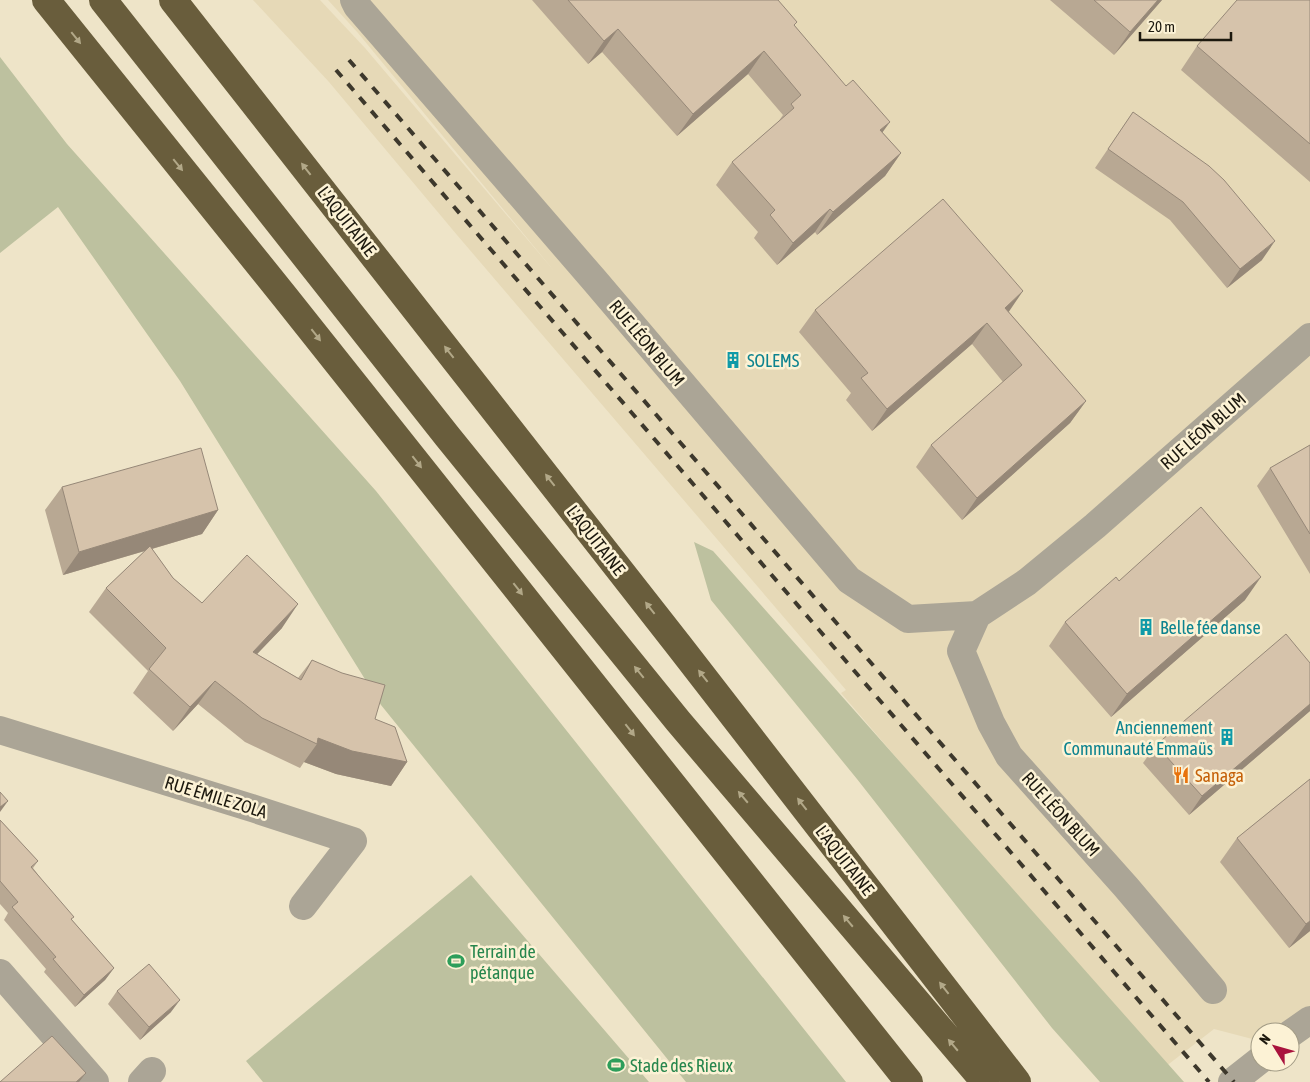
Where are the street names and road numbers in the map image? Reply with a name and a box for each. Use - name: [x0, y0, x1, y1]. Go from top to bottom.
- street label: L'AQUITAINE: [313, 182, 381, 260]
- street label: RUE LÉON BLUM: [605, 296, 689, 390]
- street label: RUE LÉON BLUM: [1156, 388, 1250, 474]
- street label: L'AQUITAINE: [562, 501, 630, 579]
- street label: RUE LÉON BLUM: [1018, 768, 1104, 860]
- street label: RUE ÉMILE ZOLA: [162, 772, 270, 823]
- street label: L'AQUITAINE: [811, 821, 879, 899]

